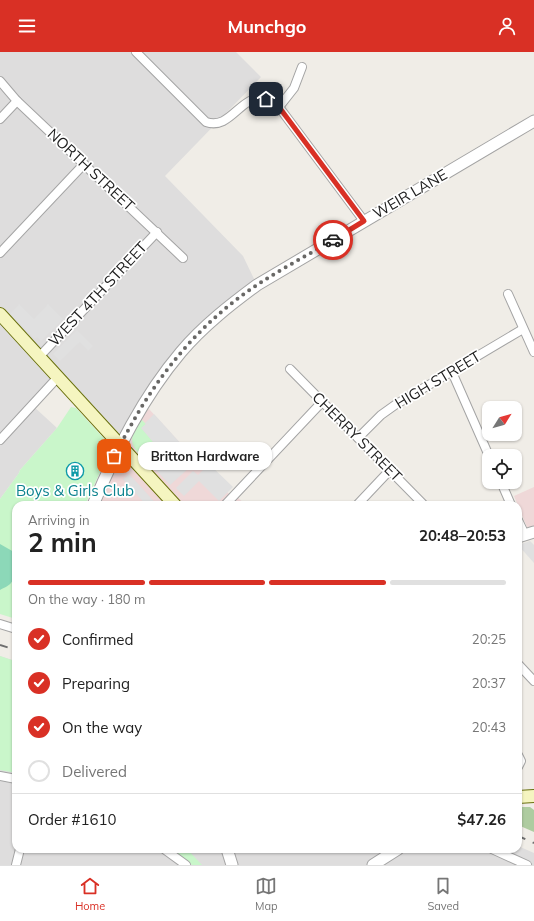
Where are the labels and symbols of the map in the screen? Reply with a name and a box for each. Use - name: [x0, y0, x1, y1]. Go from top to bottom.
- pin: [249, 82, 283, 116]
- street label: NORTH STREET: [44, 124, 139, 215]
- street label: WEIR LANE: [369, 165, 450, 222]
- courier: [313, 220, 353, 260]
- street label: WEST 4TH STREET: [44, 237, 151, 350]
- street label: HIGH STREET: [391, 346, 484, 413]
- street label: CHERRY STREET: [308, 388, 406, 486]
- north arrow: [482, 401, 522, 441]
- pin: [97, 439, 131, 473]
- callout: Britton Hardware: [138, 442, 272, 470]
- building icon: Boys & Girls Club: [65, 461, 85, 481]
- place label: Boys & Girls Club: [16, 481, 134, 500]

